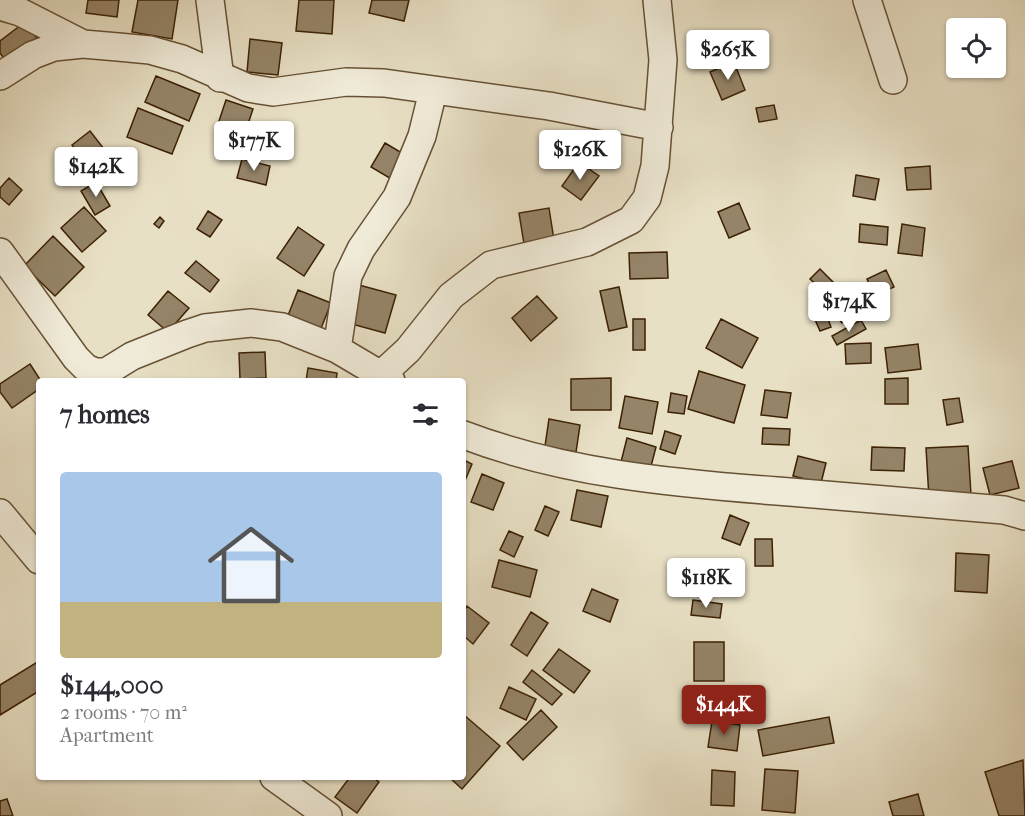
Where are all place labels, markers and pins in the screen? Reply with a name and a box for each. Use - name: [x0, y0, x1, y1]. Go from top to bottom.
- pin: $265K: [686, 30, 770, 81]
- pin: $177K: [212, 121, 296, 172]
- pin: $126K: [538, 130, 622, 181]
- pin: $142K: [54, 147, 138, 198]
- pin: $174K: [807, 282, 891, 333]
- pin: $118K: [664, 558, 748, 609]
- pin: $144K: [682, 685, 766, 736]

